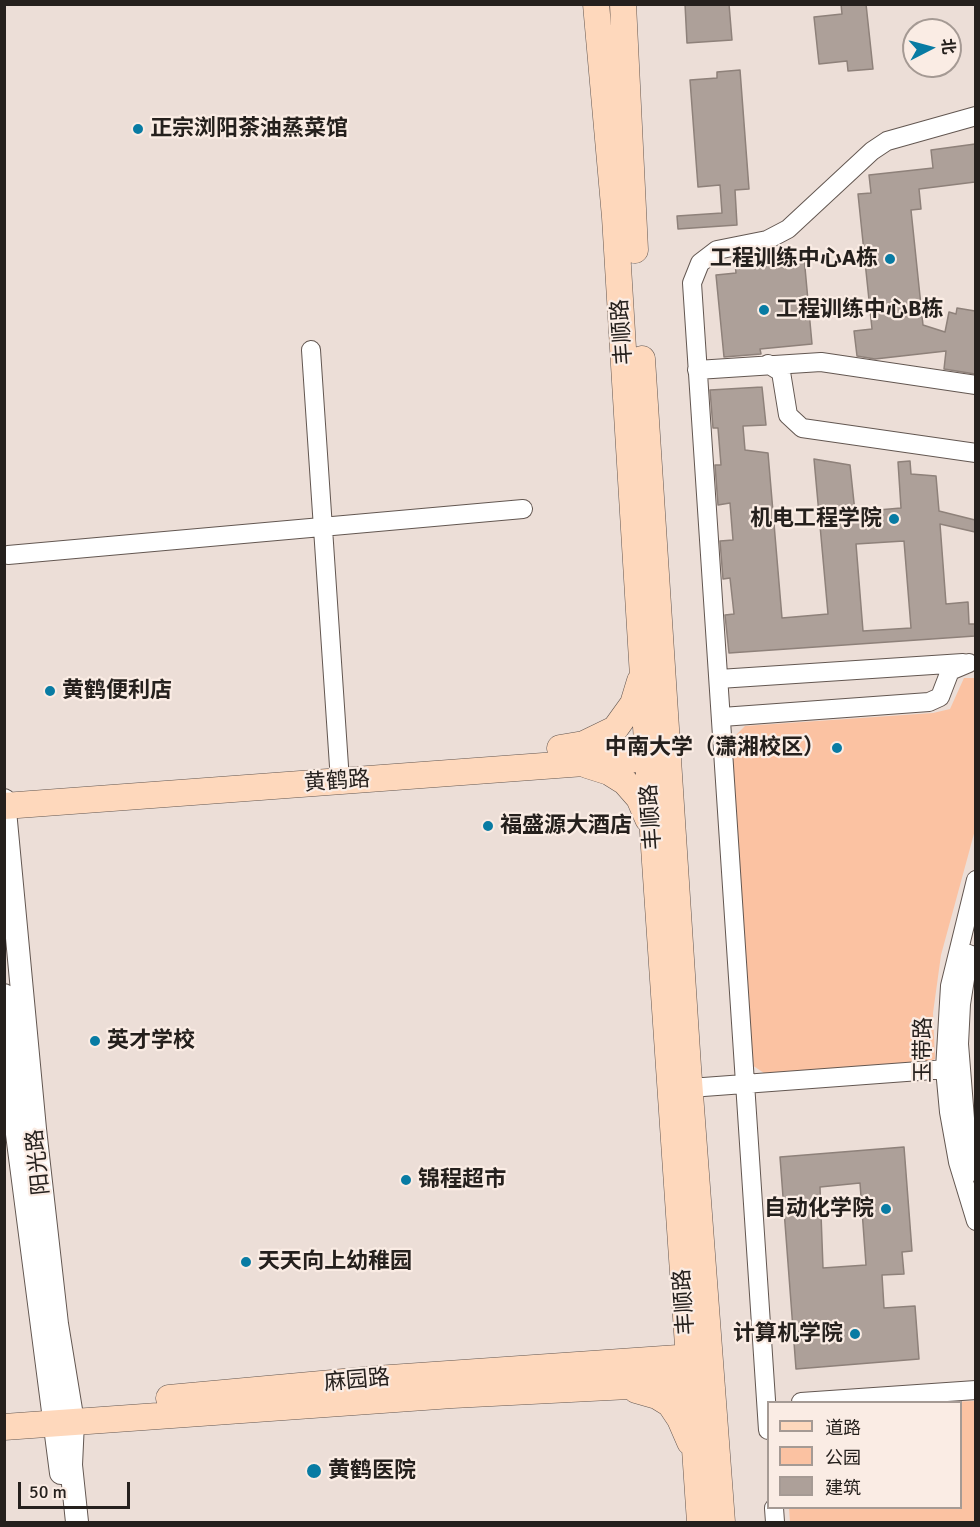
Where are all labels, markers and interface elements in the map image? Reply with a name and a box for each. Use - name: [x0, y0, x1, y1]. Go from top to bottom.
- north arrow: [902, 18, 962, 78]
- text: 北: [937, 37, 959, 55]
- place label: 正宗浏阳茶油蒸菜馆: [150, 116, 348, 142]
- marker: 正宗浏阳茶油蒸菜馆: [131, 122, 145, 136]
- place label: 工程训练中心A栋: [710, 246, 878, 272]
- marker: 工程训练中心A栋: [883, 252, 897, 266]
- place label: 工程训练中心B栋: [776, 297, 944, 323]
- street label: 丰顺路: [608, 298, 638, 366]
- marker: 工程训练中心B栋: [757, 303, 771, 317]
- place label: 机电工程学院: [750, 506, 882, 532]
- marker: 机电工程学院: [887, 512, 901, 526]
- place label: 黄鹤便利店: [62, 678, 172, 704]
- marker: 黄鹤便利店: [43, 684, 57, 698]
- place label: 中南大学（潇湘校区）: [605, 735, 825, 761]
- marker: 中南大学（潇湘校区）: [830, 741, 844, 755]
- street label: 黄鹤路: [303, 767, 371, 797]
- street label: 丰顺路: [637, 783, 667, 851]
- place label: 福盛源大酒店: [500, 813, 632, 839]
- marker: 福盛源大酒店: [481, 819, 495, 833]
- street label: 玉带路: [911, 1017, 937, 1083]
- place label: 英才学校: [107, 1028, 195, 1054]
- marker: 英才学校: [88, 1034, 102, 1048]
- street label: 阳光路: [22, 1128, 56, 1196]
- place label: 锦程超市: [418, 1167, 506, 1193]
- marker: 锦程超市: [399, 1173, 413, 1187]
- place label: 自动化学院: [764, 1196, 874, 1222]
- marker: 自动化学院: [879, 1202, 893, 1216]
- place label: 天天向上幼稚园: [258, 1249, 412, 1275]
- marker: 天天向上幼稚园: [239, 1255, 253, 1269]
- street label: 丰顺路: [670, 1268, 700, 1336]
- place label: 计算机学院: [733, 1321, 843, 1347]
- marker: 计算机学院: [848, 1327, 862, 1341]
- street label: 麻园路: [323, 1365, 391, 1397]
- legend: [767, 1401, 962, 1509]
- text: 道路: [825, 1417, 861, 1439]
- text: 公园: [825, 1447, 861, 1469]
- place label: 黄鹤医院: [328, 1458, 416, 1484]
- marker: 黄鹤医院: [305, 1462, 323, 1480]
- scale bar: [21, 1470, 134, 1508]
- text: 建筑: [825, 1477, 861, 1499]
- text: 50 m: [29, 1481, 67, 1503]

